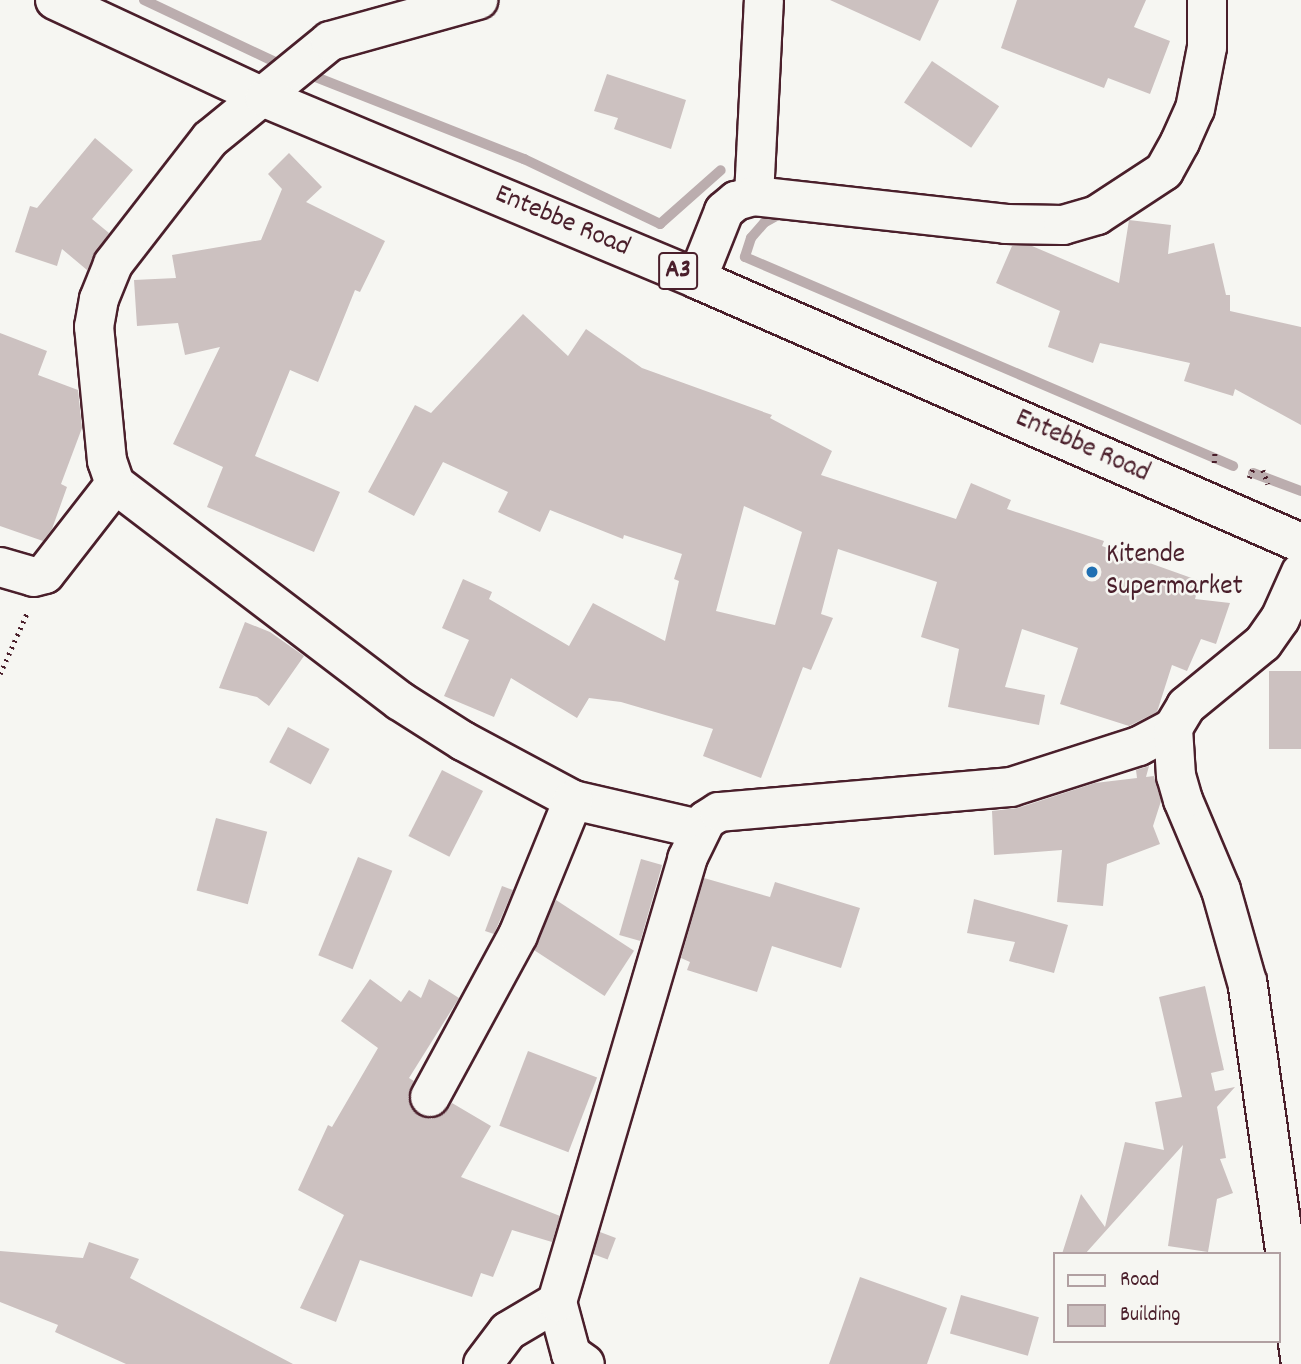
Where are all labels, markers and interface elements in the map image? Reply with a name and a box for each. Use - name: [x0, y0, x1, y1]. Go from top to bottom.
- street label: Entebbe Road: [489, 178, 635, 266]
- road number: A3: [657, 248, 699, 294]
- street label: Entebbe Road: [1010, 402, 1154, 492]
- place label: Kitende Supermarket: [1106, 539, 1243, 605]
- marker: Kitende Supermarket: [1084, 564, 1100, 580]
- legend: [1052, 1252, 1280, 1343]
- text: Road: [1120, 1266, 1159, 1296]
- text: Building: [1120, 1301, 1180, 1331]

